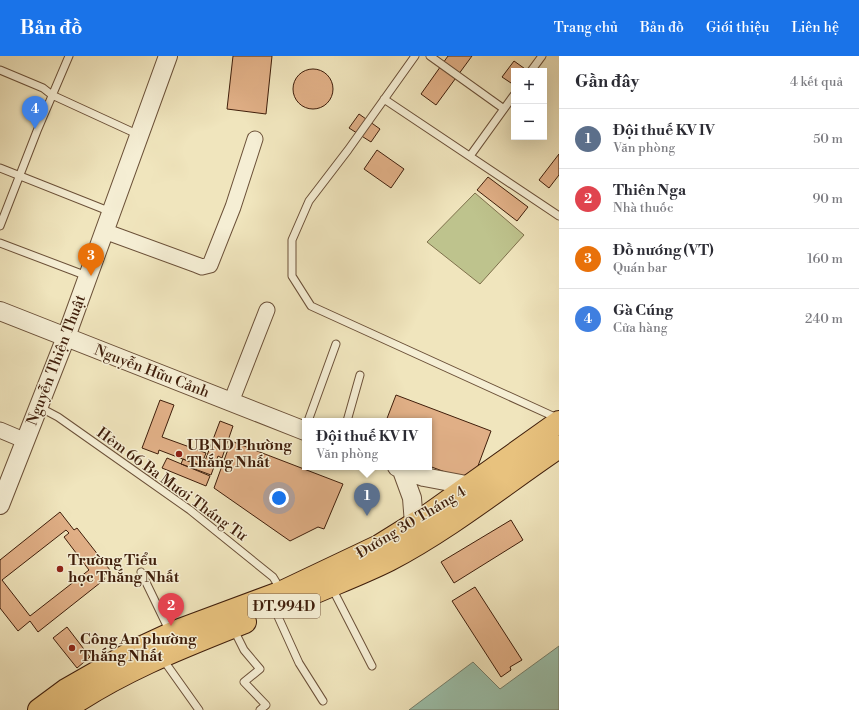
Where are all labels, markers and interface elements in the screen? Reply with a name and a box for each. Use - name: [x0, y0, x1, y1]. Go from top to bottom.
- text: Bản đồ: [20, 16, 82, 40]
- text: Trang chủ: [554, 19, 618, 37]
- text: Bản đồ: [640, 19, 684, 37]
- text: Giới thiệu: [706, 19, 769, 37]
- text: Liên hệ: [791, 19, 839, 37]
- map controls: [511, 68, 547, 140]
- button: +: [511, 68, 547, 104]
- text: Gần đây: [575, 71, 639, 93]
- text: 4 kết quả: [790, 74, 843, 90]
- pin: 4: [22, 96, 48, 129]
- button: −: [511, 104, 547, 140]
- text: Đội thuế KV IV: [613, 121, 715, 140]
- text: 1: [585, 131, 591, 147]
- text: 50 m: [813, 131, 843, 147]
- text: Văn phòng: [613, 140, 675, 156]
- text: Thiên Nga: [613, 181, 686, 200]
- text: 2: [584, 191, 592, 207]
- text: 90 m: [812, 191, 843, 207]
- text: Nhà thuốc: [613, 200, 673, 216]
- text: Đồ nướng (VT): [613, 241, 714, 260]
- pin: 3: [78, 243, 104, 276]
- text: 3: [584, 251, 592, 267]
- text: 160 m: [807, 251, 843, 267]
- text: Quán bar: [613, 260, 667, 276]
- street label: Nguyễn Thiện Thuật: [23, 291, 90, 428]
- text: Gà Cúng: [613, 301, 673, 320]
- text: 4: [584, 311, 592, 327]
- text: 240 m: [805, 311, 843, 327]
- text: Cửa hàng: [613, 320, 667, 336]
- street label: Nguyễn Hữu Cảnh: [91, 341, 212, 402]
- popup: [302, 418, 432, 470]
- street label: Hẻm 66 Ba Mươi Tháng Tư: [93, 424, 251, 546]
- text: Đội thuế KV IV: [316, 427, 418, 446]
- place label: UBND Phường Thắng Nhất: [187, 436, 292, 472]
- text: Văn phòng: [316, 446, 378, 462]
- marker: UBND Phường Thắng Nhất: [174, 449, 184, 459]
- street label: Đường 30 Tháng 4: [353, 482, 470, 563]
- pin: 1: [354, 483, 380, 516]
- your location: [269, 488, 289, 508]
- place label: Trường Tiểu học Thắng Nhất: [68, 551, 180, 587]
- marker: Trường Tiểu học Thắng Nhất: [55, 564, 65, 574]
- pin: 2: [158, 593, 184, 626]
- road number: ĐT.994D: [248, 594, 320, 618]
- place label: Công An phường Thắng Nhất: [80, 630, 197, 666]
- marker: Công An phường Thắng Nhất: [67, 643, 77, 653]

